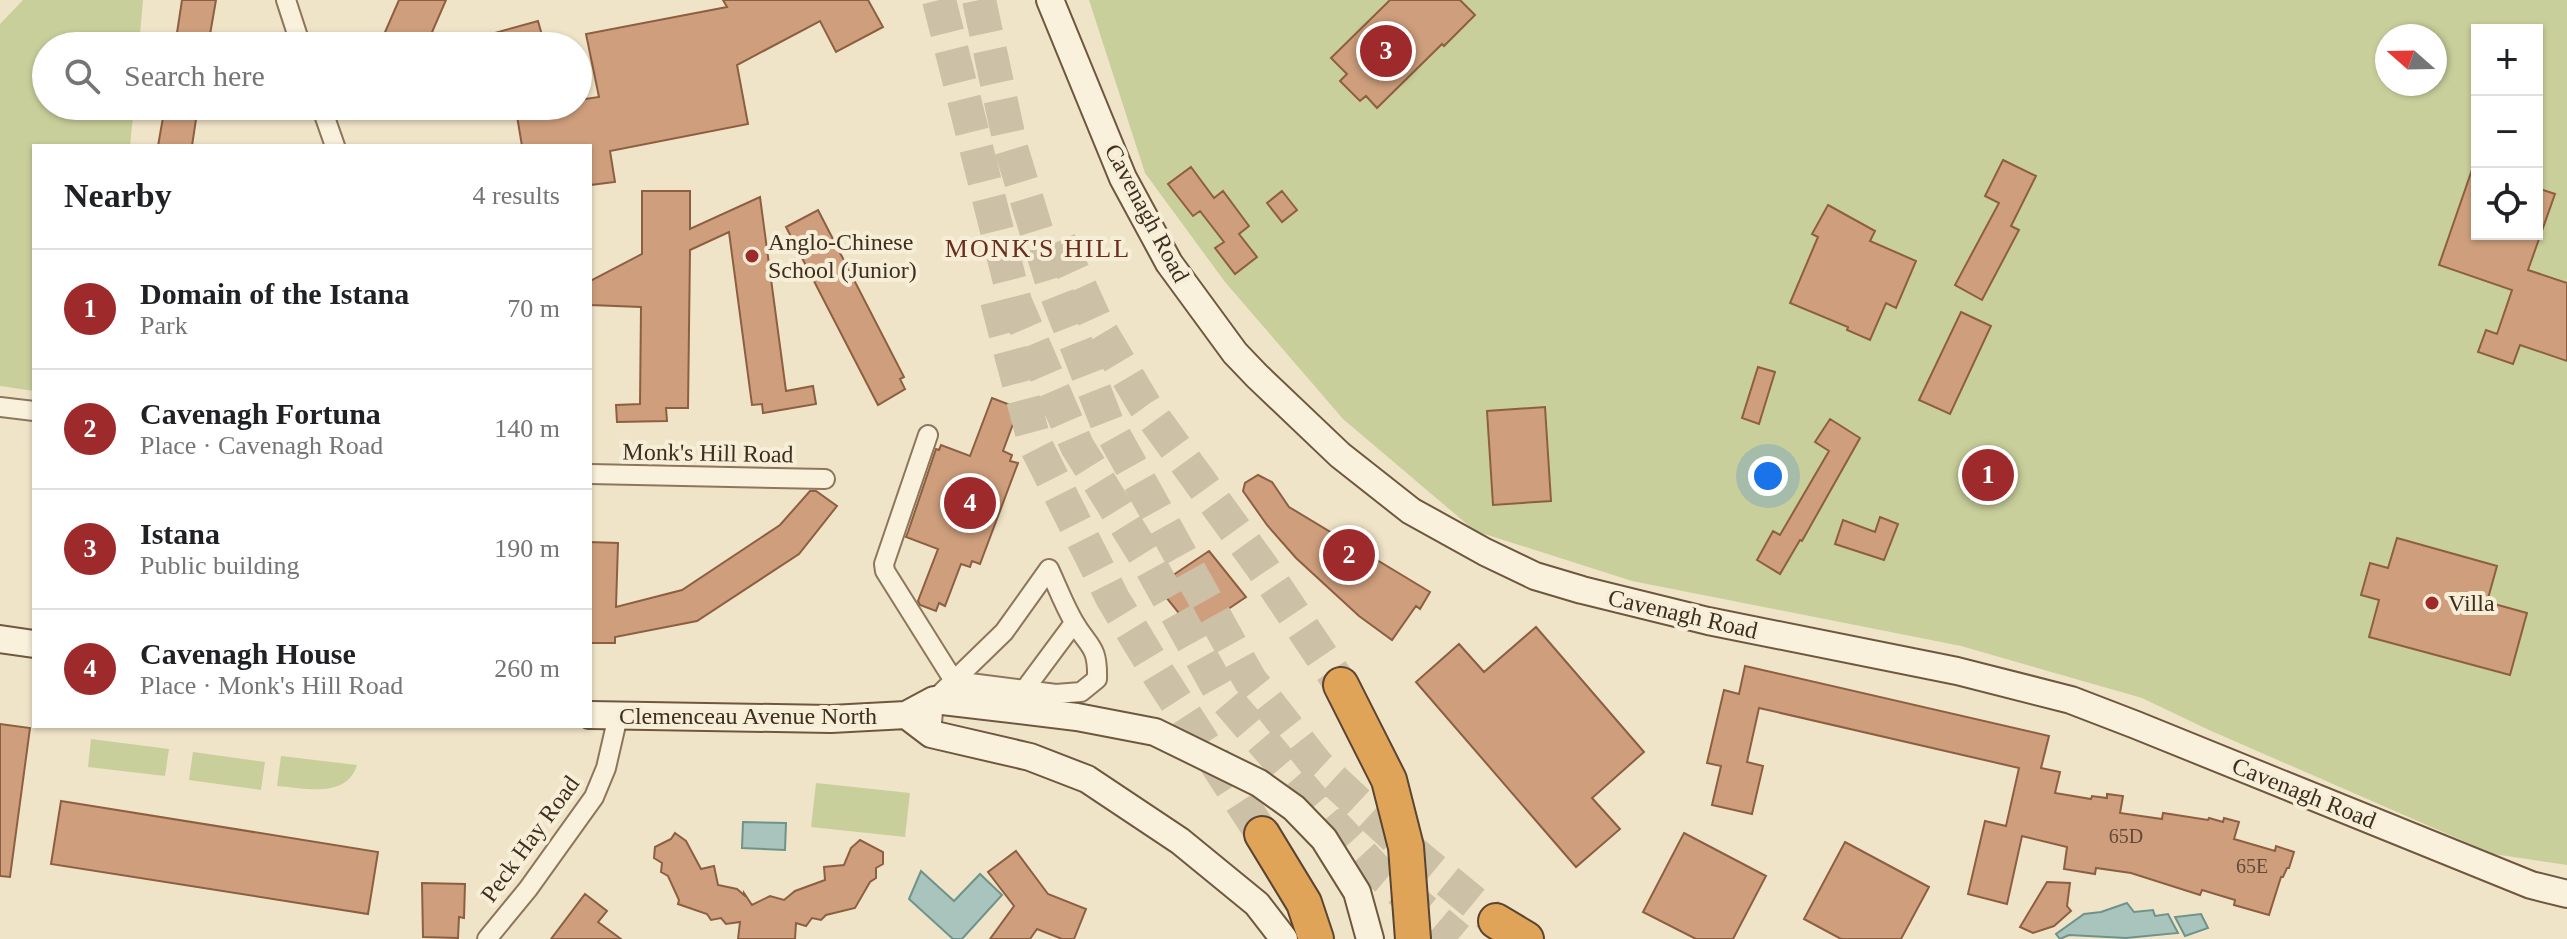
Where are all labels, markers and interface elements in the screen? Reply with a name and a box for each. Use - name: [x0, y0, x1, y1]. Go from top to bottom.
- pin: 3: [1360, 21, 1412, 81]
- north arrow: [2375, 24, 2447, 96]
- map controls: [2471, 24, 2543, 240]
- button: +: [2471, 24, 2543, 96]
- search box: [32, 32, 592, 120]
- icon: search: [60, 54, 104, 98]
- text: Search here: [124, 59, 265, 92]
- button: −: [2471, 96, 2543, 168]
- street label: Cavenagh Road: [1100, 140, 1194, 286]
- button: locate: [2471, 168, 2543, 240]
- text: Nearby: [64, 177, 172, 214]
- text: 4 results: [473, 181, 560, 210]
- place label: Anglo-Chinese School (Junior): [768, 229, 917, 283]
- district label: MONK'S HILL: [945, 234, 1131, 263]
- marker: Anglo-Chinese School (Junior): [743, 247, 761, 265]
- text: Domain of the Istana: [140, 277, 409, 310]
- text: 1: [84, 294, 97, 323]
- text: 70 m: [507, 294, 560, 323]
- text: Park: [140, 311, 188, 340]
- text: Cavenagh Fortuna: [140, 397, 381, 430]
- text: 2: [84, 414, 97, 443]
- text: 140 m: [494, 414, 560, 443]
- text: Place · Cavenagh Road: [140, 431, 383, 460]
- street label: Monk's Hill Road: [622, 439, 794, 467]
- pin: 1: [1962, 445, 2014, 505]
- your location: [1748, 456, 1788, 496]
- pin: 4: [944, 473, 996, 533]
- text: Istana: [140, 517, 220, 550]
- pin: 2: [1323, 525, 1375, 585]
- text: 3: [84, 534, 97, 563]
- text: 190 m: [494, 534, 560, 563]
- text: Public building: [140, 551, 300, 580]
- street label: Cavenagh Road: [1606, 584, 1760, 644]
- place label: Villa: [2448, 590, 2495, 616]
- marker: Villa: [2423, 594, 2441, 612]
- text: Cavenagh House: [140, 637, 356, 670]
- text: 4: [84, 654, 97, 683]
- text: 260 m: [494, 654, 560, 683]
- text: Place · Monk's Hill Road: [140, 671, 403, 700]
- street label: Clemenceau Avenue North: [619, 703, 877, 729]
- street label: Cavenagh Road: [2228, 752, 2380, 834]
- street label: Peck Hay Road: [476, 771, 584, 907]
- house number: 65D: [2109, 825, 2143, 847]
- house number: 65E: [2236, 855, 2268, 877]

